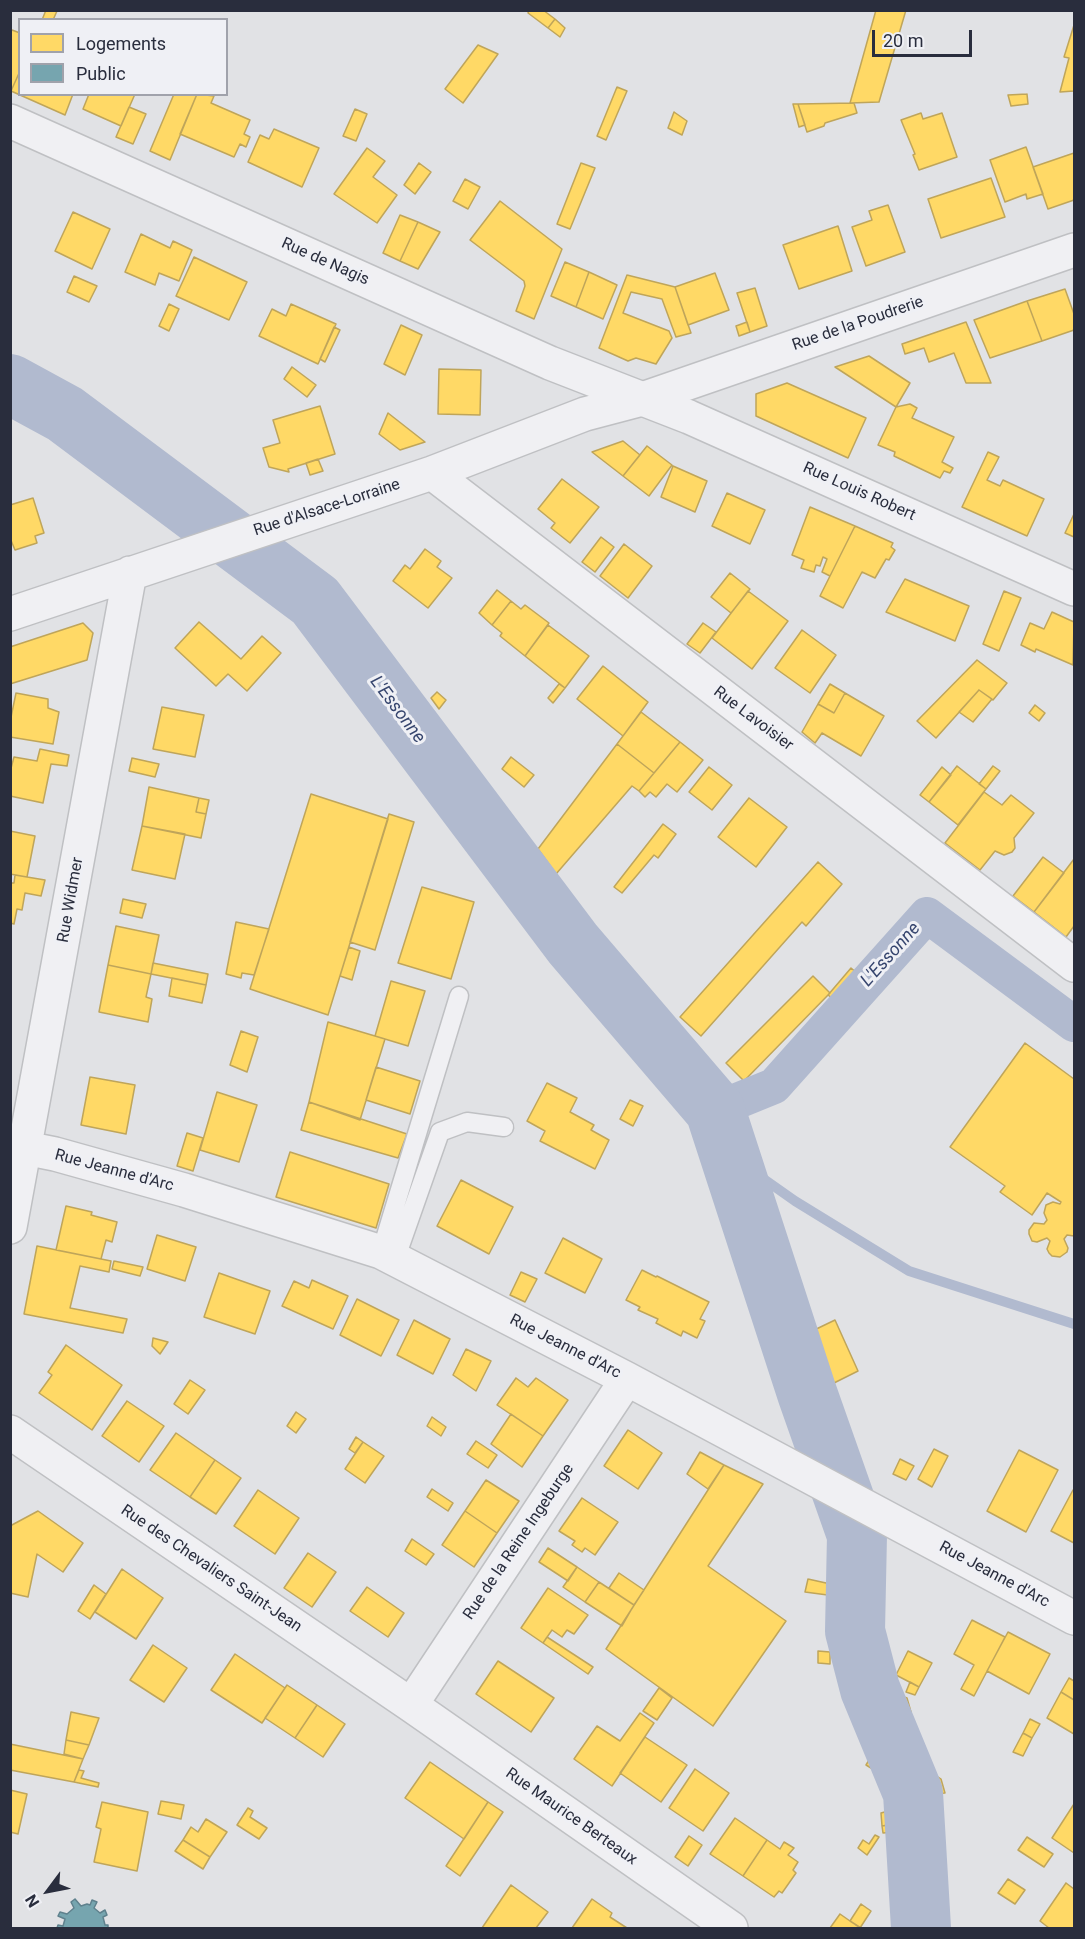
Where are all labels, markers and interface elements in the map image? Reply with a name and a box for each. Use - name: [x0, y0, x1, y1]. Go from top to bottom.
- legend: [18, 18, 228, 96]
- scale bar: [875, 18, 976, 56]
- text: 20 m: [883, 30, 923, 51]
- text: Logements: [76, 33, 166, 54]
- text: Public: [76, 63, 126, 84]
- street label: Rue de Nagis: [278, 234, 372, 290]
- street label: Rue de la Poudrerie: [790, 293, 926, 355]
- street label: Rue Louis Robert: [800, 459, 918, 525]
- street label: Rue d'Alsace-Lorraine: [251, 475, 403, 541]
- water label: L'Essonne: [365, 672, 429, 748]
- street label: Rue Lavoisier: [709, 683, 797, 755]
- street label: Rue Widmer: [54, 856, 88, 944]
- water label: L'Essonne: [857, 918, 925, 992]
- street label: Rue Jeanne d'Arc: [52, 1146, 176, 1196]
- street label: Rue Jeanne d'Arc: [506, 1311, 624, 1383]
- street label: Rue de la Reine Ingeburge: [460, 1460, 578, 1624]
- street label: Rue des Chevaliers Saint-Jean: [117, 1501, 305, 1637]
- street label: Rue Jeanne d'Arc: [936, 1538, 1052, 1612]
- street label: Rue Maurice Berteaux: [502, 1764, 640, 1870]
- north arrow: [18, 1861, 78, 1921]
- text: N: [21, 1891, 43, 1911]

